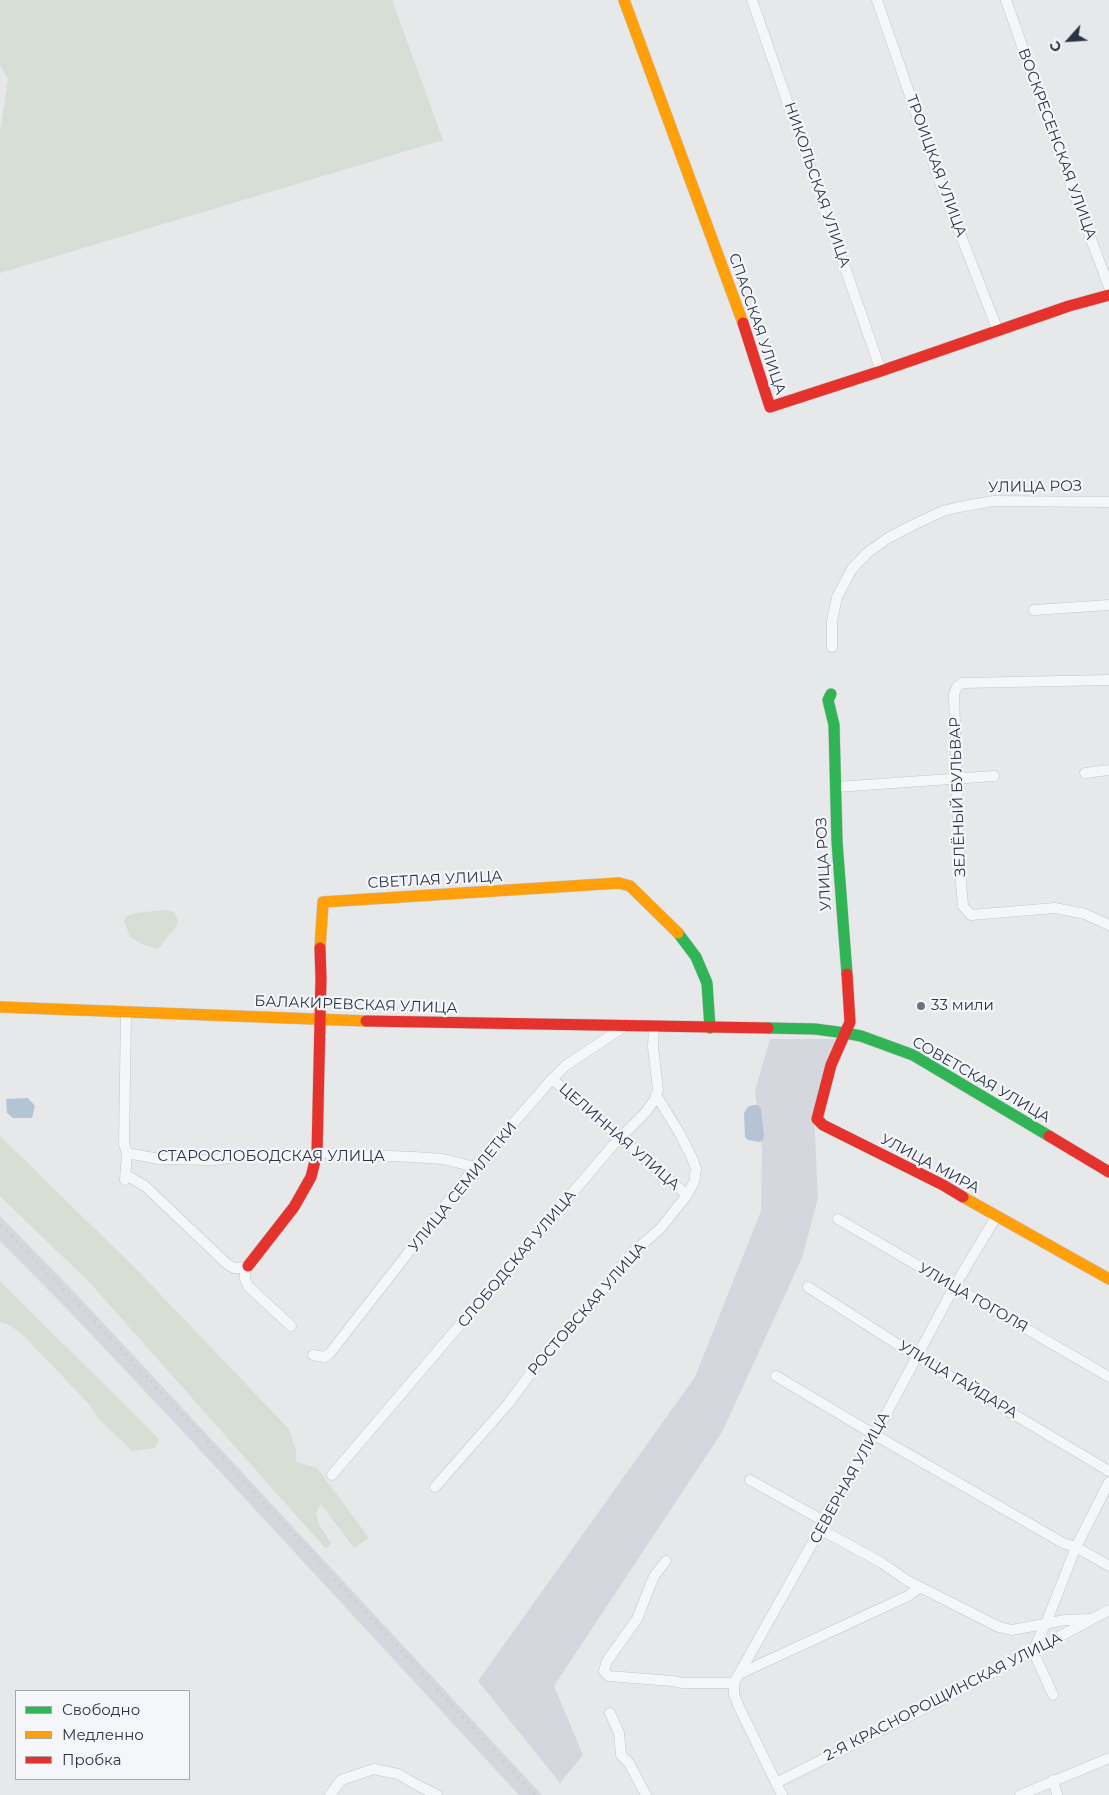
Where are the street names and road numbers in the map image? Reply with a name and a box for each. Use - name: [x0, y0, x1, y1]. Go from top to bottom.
- street label: ВОСКРЕСЕНСКАЯ УЛИЦА: [1014, 46, 1100, 242]
- street label: ТРОИЦКАЯ УЛИЦА: [902, 92, 970, 240]
- street label: НИКОЛЬСКАЯ УЛИЦА: [780, 100, 854, 270]
- street label: СПАССКАЯ УЛИЦА: [724, 251, 790, 397]
- street label: УЛИЦА РОЗ: [988, 477, 1082, 497]
- street label: ЗЕЛЁНЫЙ БУЛЬВАР: [946, 717, 970, 877]
- street label: УЛИЦА РОЗ: [813, 817, 835, 911]
- street label: СВЕТЛАЯ УЛИЦА: [367, 867, 503, 893]
- street label: БАЛАКИРЕВСКАЯ УЛИЦА: [254, 992, 458, 1018]
- street label: СОВЕТСКАЯ УЛИЦА: [909, 1033, 1053, 1127]
- street label: ЦЕЛИННАЯ УЛИЦА: [555, 1080, 683, 1194]
- street label: УЛИЦА СЕМИЛЕТКИ: [405, 1118, 521, 1256]
- street label: УЛИЦА МИРА: [877, 1130, 983, 1198]
- street label: СТАРОСЛОБОДСКАЯ УЛИЦА: [157, 1148, 385, 1166]
- street label: СЛОБОДСКАЯ УЛИЦА: [454, 1186, 580, 1332]
- street label: РОСТОВСКАЯ УЛИЦА: [524, 1239, 650, 1379]
- street label: УЛИЦА ГОГОЛЯ: [915, 1259, 1031, 1337]
- street label: УЛИЦА ГАЙДАРА: [895, 1337, 1021, 1423]
- street label: СЕВЕРНАЯ УЛИЦА: [806, 1409, 894, 1547]
- street label: 2-Я КРАСНОРОЩИНСКАЯ УЛИЦА: [821, 1629, 1065, 1765]

